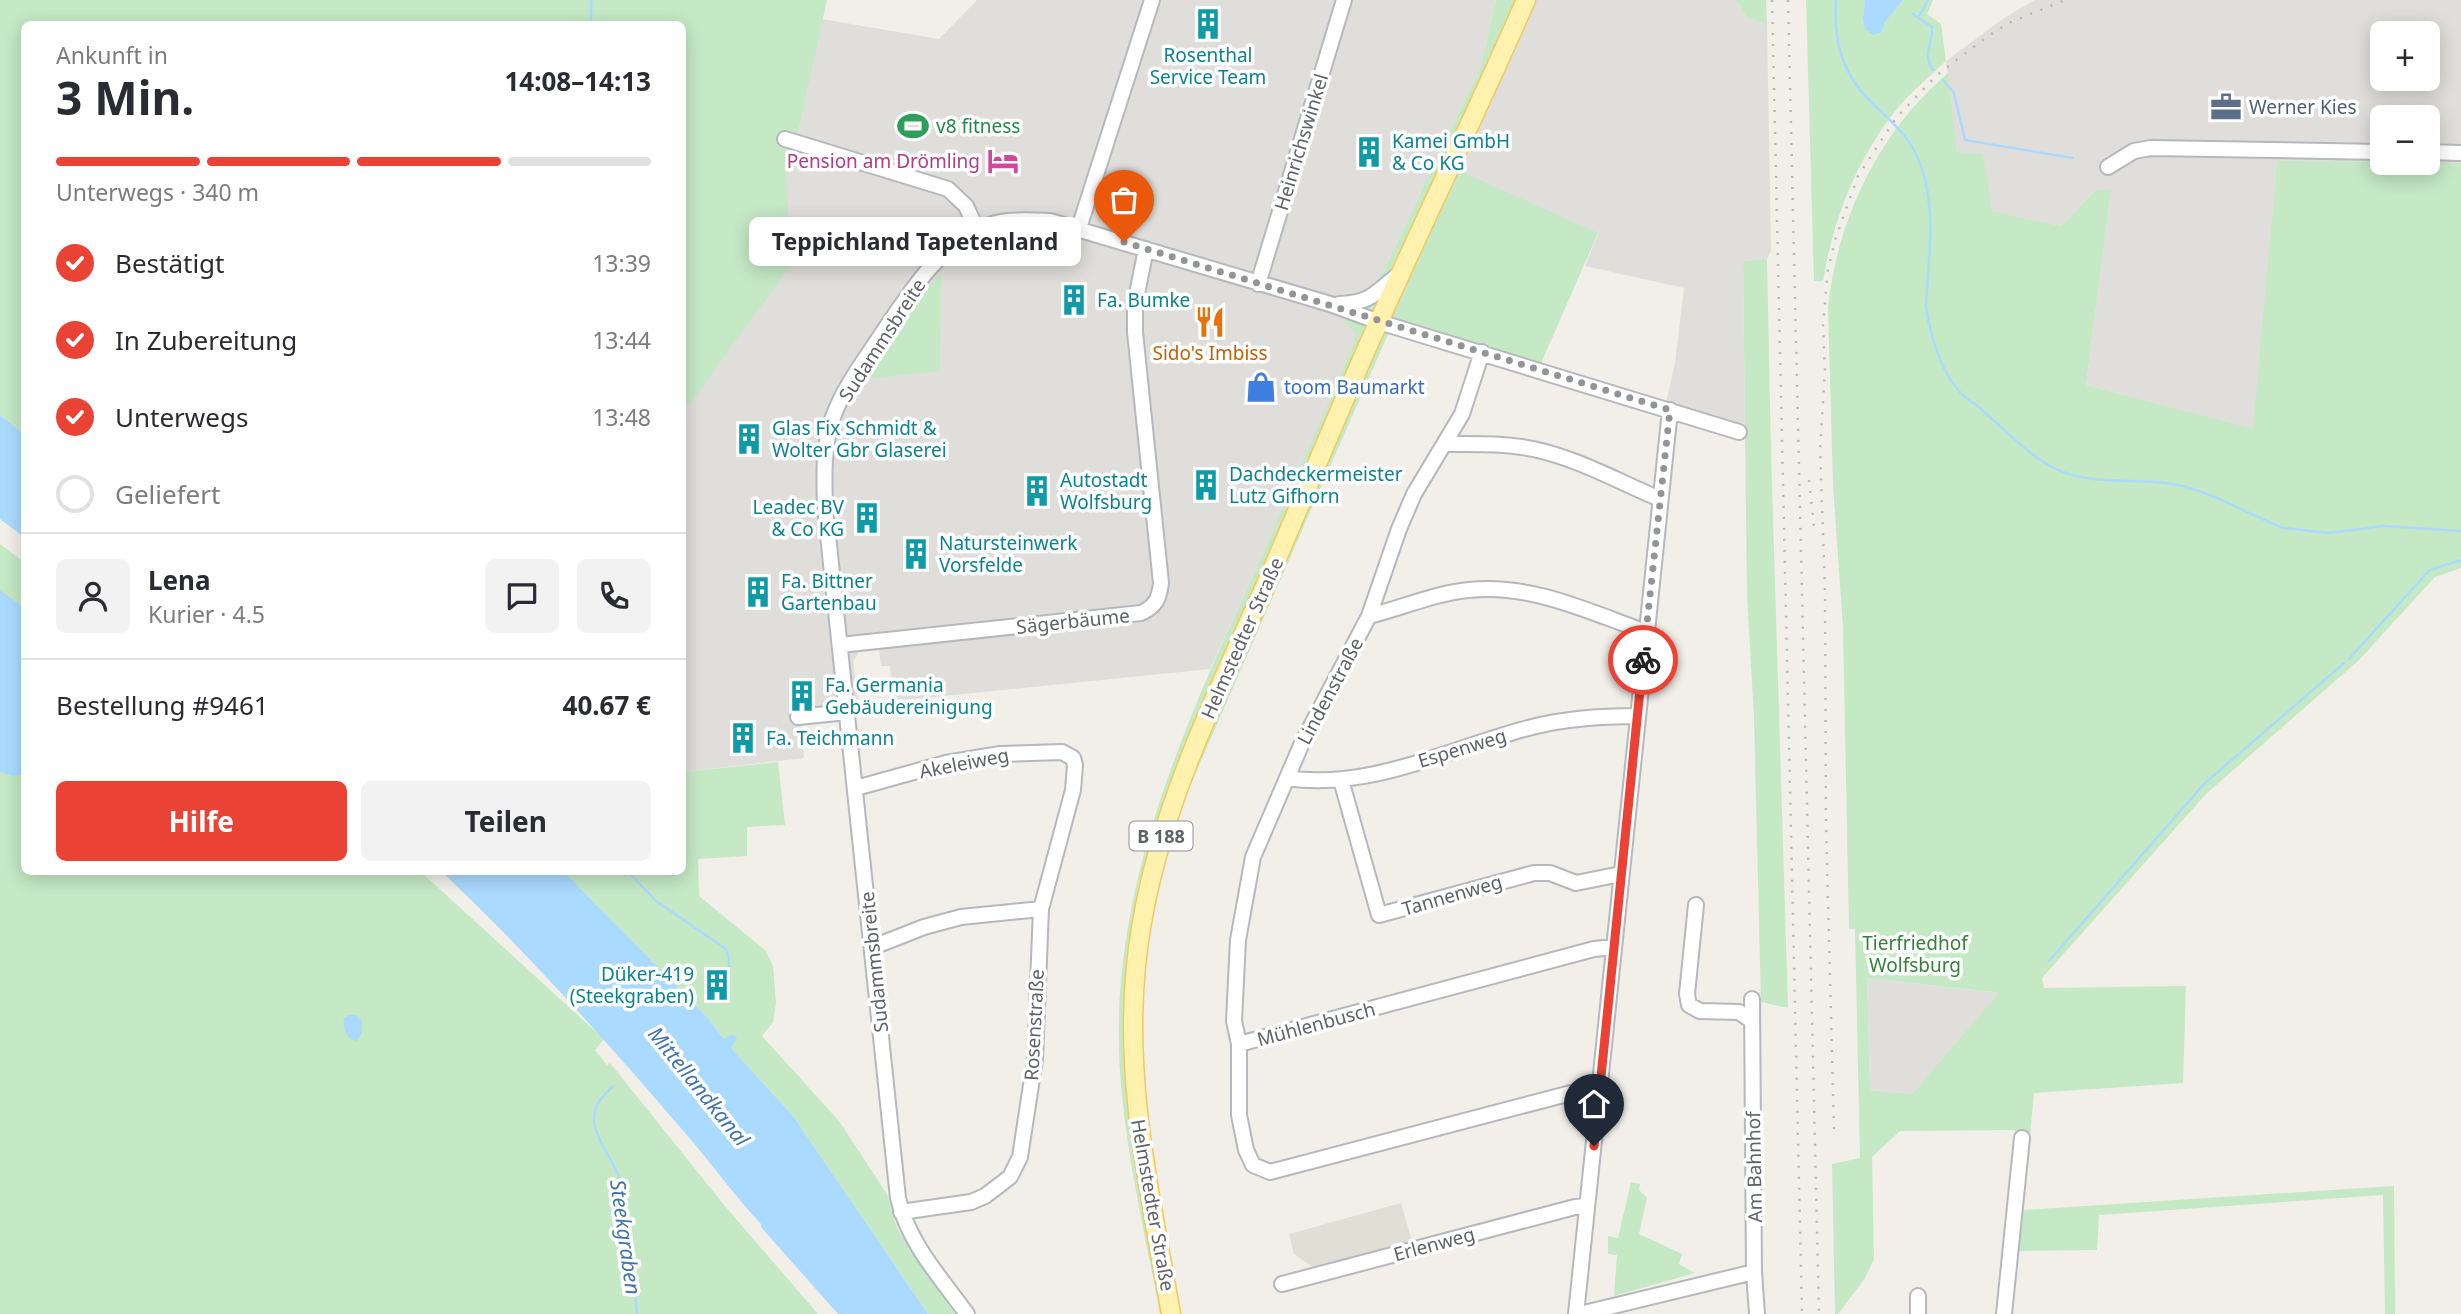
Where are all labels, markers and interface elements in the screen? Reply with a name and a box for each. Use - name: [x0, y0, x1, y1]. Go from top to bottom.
- building icon: Rosenthal Service Team: [1191, 7, 1225, 41]
- map controls: [2370, 21, 2440, 175]
- button: +: [2370, 21, 2440, 91]
- text: Ankunft in: [56, 39, 168, 71]
- place label: Rosenthal Service Team: [1150, 42, 1266, 90]
- text: 14:08–14:13: [504, 63, 651, 99]
- text: 3 Min.: [56, 66, 194, 128]
- street label: Heinrichswinkel: [1268, 71, 1334, 213]
- office icon: Werner Kies: [2209, 90, 2243, 124]
- place label: Werner Kies: [2249, 94, 2357, 120]
- button: −: [2370, 105, 2440, 175]
- sports icon: v8 fitness: [896, 109, 930, 143]
- place label: v8 fitness: [936, 113, 1020, 139]
- place label: Kamei GmbH & Co KG: [1392, 128, 1510, 176]
- building icon: Kamei GmbH & Co KG: [1352, 135, 1386, 169]
- hotel icon: Pension am Drömling: [986, 144, 1020, 178]
- place label: Pension am Drömling: [787, 148, 980, 174]
- pin: [1094, 170, 1154, 242]
- text: Unterwegs · 340 m: [56, 176, 259, 208]
- icon: bag: [1105, 181, 1143, 219]
- callout: Teppichland Tapetenland: [750, 218, 1082, 266]
- text: Teppichland Tapetenland: [772, 225, 1058, 257]
- icon: check: [56, 244, 94, 282]
- text: Bestätigt: [115, 245, 224, 281]
- text: 13:39: [592, 247, 651, 279]
- street label: Sudammsbreite: [833, 274, 931, 406]
- building icon: Fa. Bumke: [1057, 283, 1091, 317]
- place label: Fa. Bumke: [1097, 287, 1190, 313]
- restaurant icon: Sido's Imbiss: [1193, 305, 1227, 339]
- icon: check: [56, 321, 94, 359]
- text: In Zubereitung: [115, 322, 297, 358]
- text: 13:44: [592, 324, 651, 356]
- place label: Sido's Imbiss: [1152, 340, 1268, 366]
- shop icon: toom Baumarkt: [1244, 370, 1278, 404]
- place label: toom Baumarkt: [1284, 374, 1425, 400]
- icon: check: [56, 398, 94, 436]
- text: Unterwegs: [115, 399, 248, 435]
- text: 13:48: [592, 401, 651, 433]
- place label: Glas Fix Schmidt & Wolter Gbr Glaserei: [772, 415, 947, 463]
- building icon: Glas Fix Schmidt & Wolter Gbr Glaserei: [732, 422, 766, 456]
- place label: Dachdeckermeister Lutz Gifhorn: [1229, 461, 1403, 509]
- place label: Autostadt Wolfsburg: [1060, 467, 1152, 515]
- building icon: Dachdeckermeister Lutz Gifhorn: [1189, 468, 1223, 502]
- building icon: Autostadt Wolfsburg: [1020, 474, 1054, 508]
- text: Geliefert: [115, 476, 220, 512]
- place label: Leadec BV & Co KG: [752, 494, 845, 542]
- building icon: Leadec BV & Co KG: [850, 501, 884, 535]
- place label: Natursteinwerk Vorsfelde: [939, 530, 1078, 578]
- building icon: Natursteinwerk Vorsfelde: [899, 537, 933, 571]
- street label: Helmstedter Straße: [1195, 553, 1289, 723]
- button: person: [56, 559, 130, 633]
- button: chat: [485, 559, 559, 633]
- button: phone: [577, 559, 651, 633]
- text: Lena: [148, 562, 211, 598]
- place label: Fa. Bittner Gartenbau: [781, 568, 877, 616]
- building icon: Fa. Bittner Gartenbau: [741, 575, 775, 609]
- text: Kurier · 4.5: [148, 598, 265, 630]
- street label: Sägerbäume: [1015, 602, 1131, 640]
- courier: [1608, 625, 1678, 695]
- street label: Lindenstraße: [1291, 633, 1369, 749]
- icon: bike: [1624, 641, 1662, 679]
- place label: Fa. Germania Gebäudereinigung: [825, 672, 993, 720]
- building icon: Fa. Germania Gebäudereinigung: [785, 679, 819, 713]
- text: Bestellung #9461: [56, 687, 269, 723]
- text: 40.67 €: [563, 687, 651, 723]
- building icon: Fa. Teichmann: [726, 721, 760, 755]
- street label: Espenweg: [1415, 722, 1509, 774]
- place label: Fa. Teichmann: [766, 725, 894, 751]
- street label: Akeleiweg: [917, 742, 1011, 784]
- button: Hilfe: [56, 781, 347, 861]
- button: Teilen: [361, 781, 651, 861]
- road number: B 188: [1130, 822, 1192, 850]
- street label: Tannenweg: [1399, 868, 1505, 922]
- street label: Sudammsbreite: [854, 890, 894, 1034]
- park label: Tierfriedhof Wolfsburg: [1862, 930, 1969, 978]
- place label: Düker-419 (Steekgraben): [570, 961, 694, 1009]
- building icon: Düker-419 (Steekgraben): [700, 968, 734, 1002]
- street label: Rosenstraße: [1018, 969, 1050, 1081]
- street label: Mühlenbusch: [1254, 996, 1378, 1052]
- water label: Mittellandkanal: [642, 1020, 756, 1152]
- pin: [1564, 1074, 1624, 1146]
- icon: home: [1575, 1085, 1613, 1123]
- street label: Am Bahnhof: [1740, 1110, 1768, 1223]
- street label: Helmstedter Straße: [1125, 1117, 1181, 1293]
- water label: Steekgraben: [604, 1178, 648, 1296]
- street label: Erlenweg: [1390, 1221, 1478, 1267]

